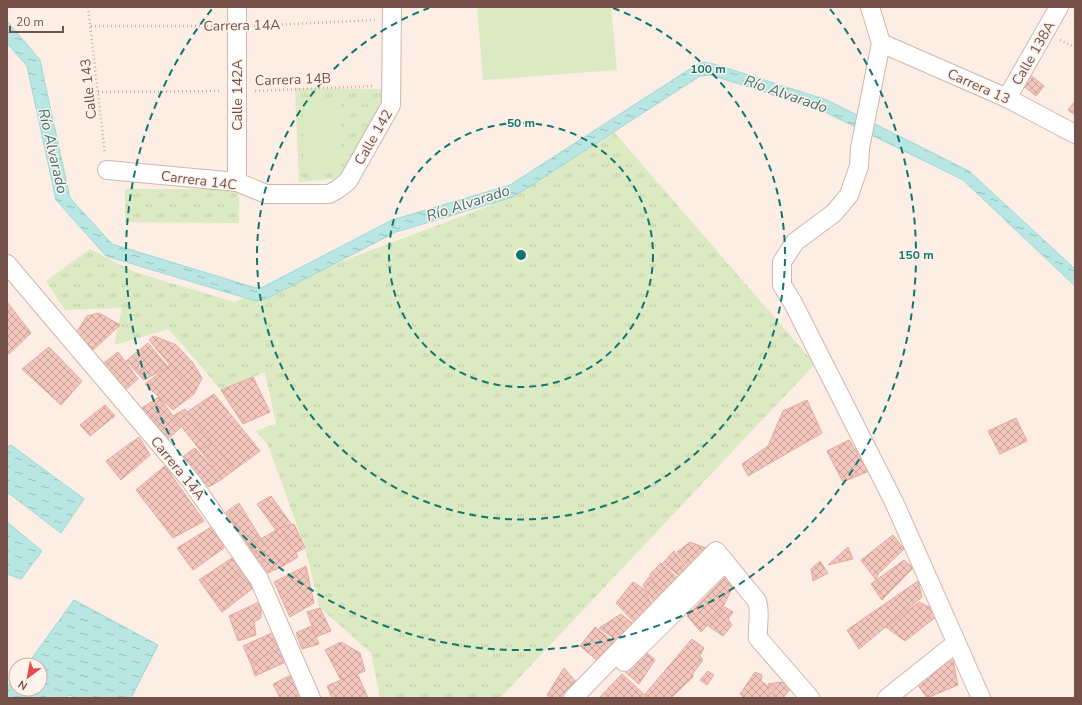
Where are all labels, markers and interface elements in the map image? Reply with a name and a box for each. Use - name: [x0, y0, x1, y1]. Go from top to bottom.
- scale bar: [10, 8, 63, 34]
- text: 20 m: [16, 14, 44, 30]
- street label: Carrera 14A: [203, 15, 281, 36]
- street label: Calle 138A: [1007, 18, 1059, 89]
- street label: Calle 143: [76, 58, 101, 120]
- street label: Calle 142A: [228, 59, 247, 131]
- text: 100 m: [690, 61, 726, 77]
- street label: Carrera 13: [944, 64, 1013, 109]
- street label: Carrera 14B: [255, 69, 331, 90]
- water label: Río Alvarado: [742, 70, 830, 118]
- water label: Río Alvarado: [33, 106, 73, 196]
- street label: Calle 142: [350, 106, 397, 168]
- text: 50 m: [507, 115, 535, 131]
- street label: Carrera 14C: [160, 166, 238, 195]
- water label: Río Alvarado: [424, 180, 512, 226]
- text: 150 m: [898, 247, 934, 263]
- centre of rings: [514, 248, 528, 262]
- street label: Carrera 14A: [146, 432, 209, 504]
- north arrow: [8, 657, 48, 697]
- text: N: [15, 677, 30, 694]

